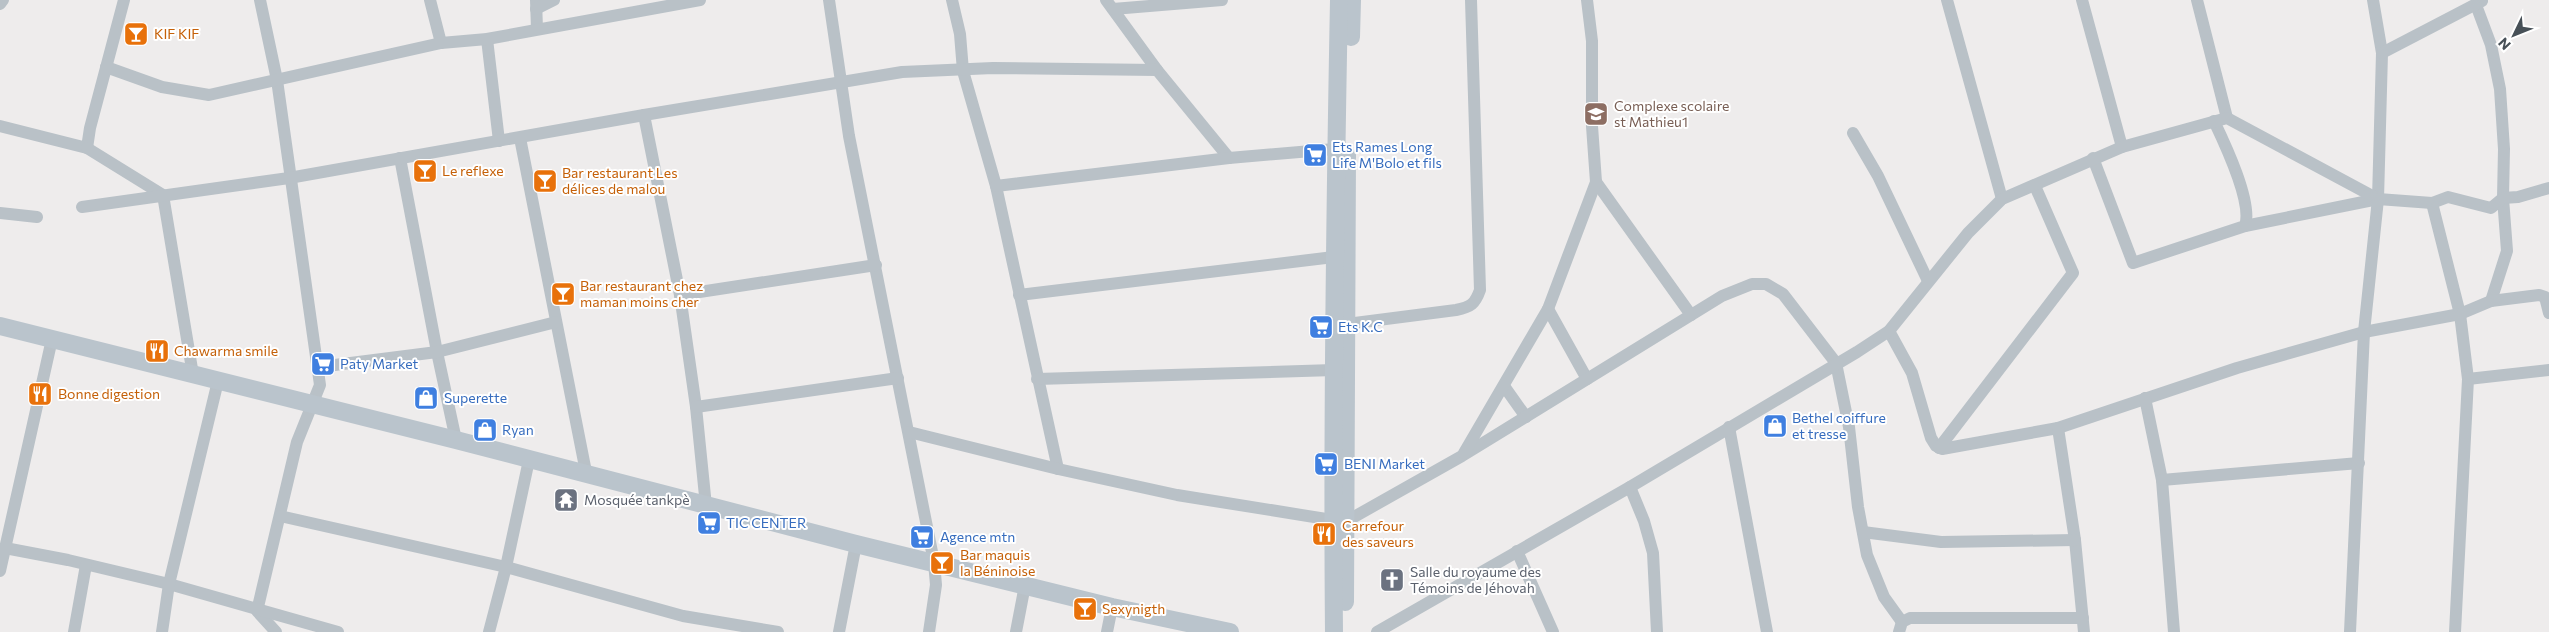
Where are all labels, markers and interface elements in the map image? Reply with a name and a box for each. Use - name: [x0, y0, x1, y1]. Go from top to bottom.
- north arrow: [2489, 10, 2539, 60]
- bar icon: KIF KIF: [123, 21, 149, 47]
- place label: KIF KIF: [154, 25, 199, 42]
- text: N: [2494, 35, 2514, 54]
- place label: Complexe scolaire st Mathieu1: [1614, 97, 1729, 130]
- school or university icon: Complexe scolaire st Mathieu1: [1583, 101, 1609, 127]
- place label: Ets Rames Long Life M'Bolo et fils: [1332, 138, 1442, 171]
- supermarket icon: Ets Rames Long Life M'Bolo et fils: [1302, 142, 1328, 168]
- bar icon: Le reflexe: [412, 158, 438, 184]
- place label: Le reflexe: [442, 162, 504, 179]
- place label: Bar restaurant Les délices de malou: [562, 164, 678, 197]
- bar icon: Bar restaurant Les délices de malou: [532, 168, 558, 194]
- place label: Bar restaurant chez maman moins cher: [580, 277, 703, 310]
- bar icon: Bar restaurant chez maman moins cher: [550, 281, 576, 307]
- supermarket icon: Ets K.C: [1308, 314, 1334, 340]
- place label: Ets K.C: [1338, 318, 1383, 335]
- restaurant icon: Chawarma smile: [144, 338, 170, 364]
- place label: Chawarma smile: [174, 342, 278, 359]
- supermarket icon: Paty Market: [310, 351, 336, 377]
- place label: Paty Market: [340, 355, 419, 372]
- restaurant icon: Bonne digestion: [27, 381, 53, 407]
- place label: Bonne digestion: [58, 385, 160, 402]
- shop icon: Superette: [413, 385, 439, 411]
- place label: Superette: [444, 389, 507, 406]
- place label: Bethel coiffure et tresse: [1792, 409, 1886, 442]
- shop icon: Bethel coiffure et tresse: [1762, 413, 1788, 439]
- shop icon: Ryan: [472, 417, 498, 443]
- place label: Ryan: [502, 421, 534, 438]
- supermarket icon: BENI Market: [1313, 451, 1339, 477]
- place label: BENI Market: [1344, 455, 1425, 472]
- temple icon: Mosquée tankpè: [553, 487, 579, 513]
- place label: Mosquée tankpè: [584, 491, 690, 508]
- supermarket icon: TIC CENTER: [696, 510, 722, 536]
- place label: TIC CENTER: [726, 514, 806, 531]
- place label: Carrefour des saveurs: [1342, 517, 1414, 550]
- restaurant icon: Carrefour des saveurs: [1311, 521, 1337, 547]
- supermarket icon: Agence mtn: [909, 524, 935, 550]
- place label: Agence mtn: [940, 528, 1015, 545]
- place label: Bar maquis la Béninoise: [960, 546, 1035, 579]
- bar icon: Bar maquis la Béninoise: [929, 550, 955, 576]
- place label: Salle du royaume des Témoins de Jéhovah: [1410, 563, 1541, 596]
- church icon: Salle du royaume des Témoins de Jéhovah: [1379, 567, 1405, 593]
- bar icon: Sexynigth: [1072, 596, 1098, 622]
- place label: Sexynigth: [1102, 600, 1165, 617]

